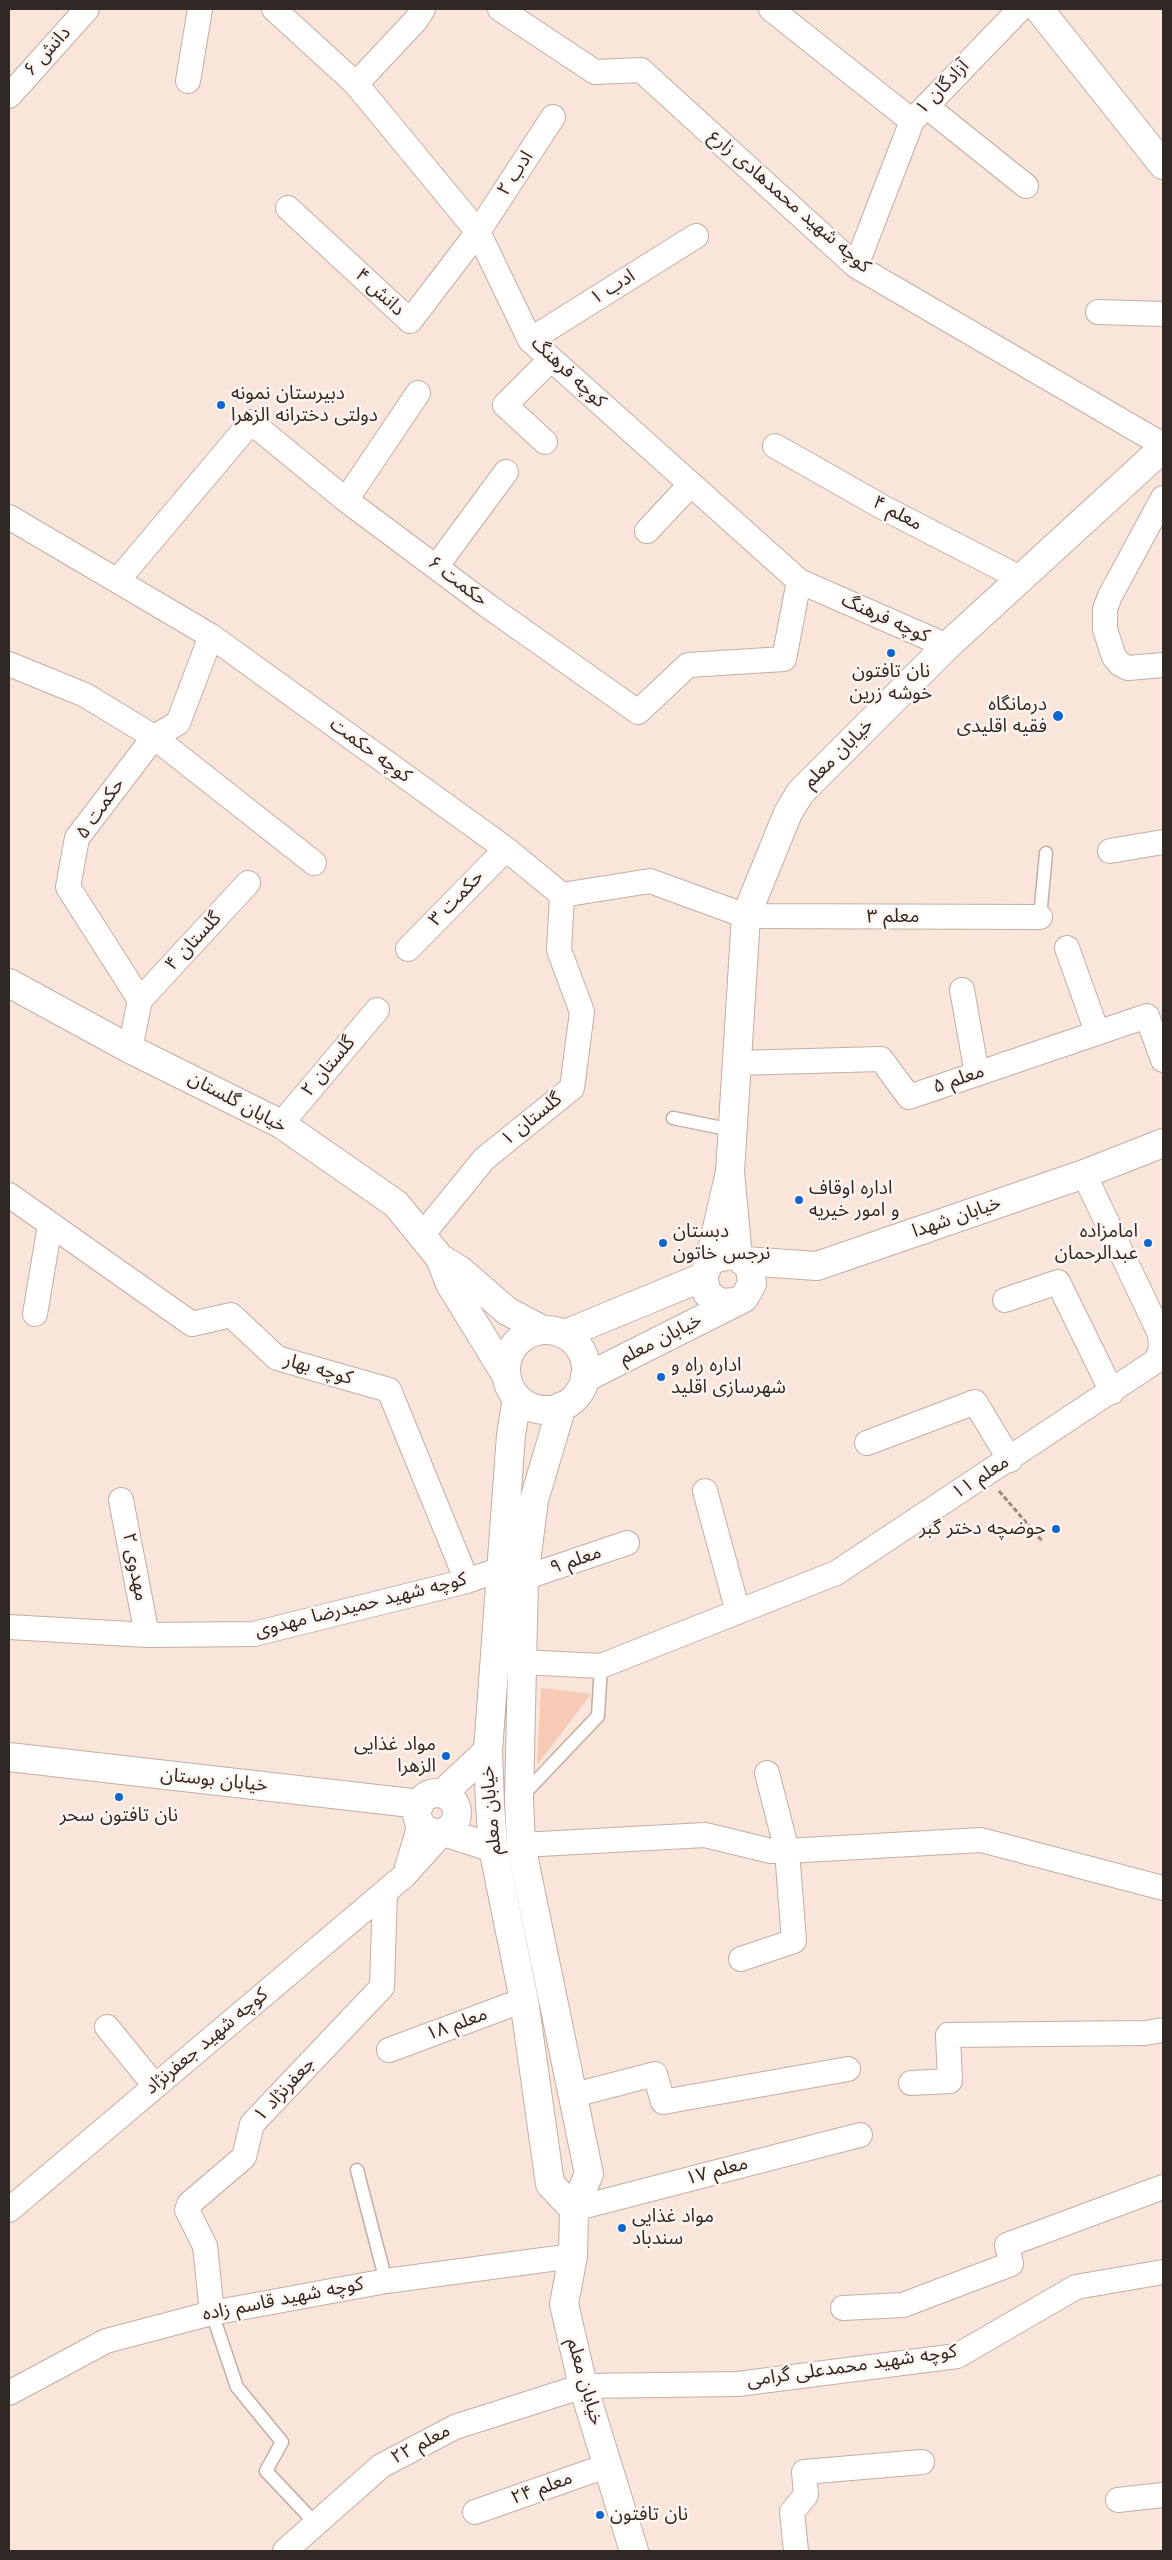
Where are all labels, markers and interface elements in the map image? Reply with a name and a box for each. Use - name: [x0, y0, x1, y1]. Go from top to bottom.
- street label: دانش ۶: [20, 22, 76, 82]
- street label: آزادگان ۱: [911, 56, 975, 120]
- street label: کوچه شهید محمدهادی زارع: [703, 126, 875, 278]
- street label: ادب ۲: [493, 147, 539, 201]
- street label: دانش ۴: [350, 264, 408, 322]
- street label: ادب ۱: [586, 265, 640, 311]
- street label: کوچه فرهنگ: [526, 333, 610, 413]
- place label: دبیرستان نمونه دولتی دخترانه الزهرا: [231, 383, 378, 427]
- marker: دبیرستان نمونه دولتی دخترانه الزهرا: [215, 399, 227, 411]
- street label: معلم ۴: [868, 492, 926, 536]
- street label: حکمت ۶: [423, 552, 491, 612]
- street label: کوچه فرهنگ: [837, 589, 933, 649]
- marker: نان تافتون خوشه زرین: [885, 647, 897, 659]
- place label: نان تافتون خوشه زرین: [850, 661, 932, 705]
- place label: درمانگاه فقیه اقلیدی: [957, 694, 1047, 738]
- marker: درمانگاه فقیه اقلیدی: [1051, 709, 1065, 723]
- street label: کوچه حکمت: [325, 714, 415, 788]
- street label: خیابان معلم: [799, 714, 879, 794]
- street label: حکمت ۵: [72, 774, 130, 844]
- street label: حکمت ۳: [425, 866, 489, 932]
- street label: معلم ۳: [867, 906, 919, 928]
- street label: گلستان ۴: [161, 908, 227, 976]
- street label: گلستان ۲: [297, 1032, 361, 1102]
- street label: معلم ۵: [930, 1061, 988, 1099]
- street label: خیابان گلستان: [184, 1067, 290, 1139]
- street label: گلستان ۱: [497, 1089, 567, 1151]
- place label: اداره اوقاف و امور خیریه: [809, 1178, 899, 1222]
- street label: خیابان شهدا: [910, 1192, 1004, 1244]
- marker: اداره اوقاف و امور خیریه: [793, 1194, 805, 1206]
- place label: دبستان نرجس خاتون: [673, 1221, 770, 1265]
- place label: امامزاده عبدالرحمان: [1055, 1221, 1138, 1265]
- marker: دبستان نرجس خاتون: [657, 1237, 669, 1249]
- marker: امامزاده عبدالرحمان: [1142, 1237, 1154, 1249]
- street label: خیابان معلم: [616, 1310, 706, 1370]
- street label: کوچه بهار: [281, 1349, 355, 1391]
- place label: اداره راه و شهرسازی اقلید: [671, 1355, 786, 1399]
- marker: اداره راه و شهرسازی اقلید: [655, 1371, 667, 1383]
- street label: معلم ۱۱: [948, 1451, 1014, 1505]
- place label: حوضچه دختر گبر: [919, 1518, 1046, 1540]
- marker: حوضچه دختر گبر: [1050, 1523, 1062, 1535]
- street label: مهدوی ۲: [116, 1531, 152, 1603]
- street label: معلم ۹: [547, 1542, 605, 1580]
- street label: کوچه شهید حمیدرضا مهدوی: [253, 1569, 469, 1643]
- place label: مواد غذایی الزهرا: [354, 1734, 436, 1778]
- marker: مواد غذایی الزهرا: [440, 1750, 452, 1762]
- street label: خیابان بوستان: [159, 1764, 269, 1798]
- street label: خیابان معلم: [477, 1764, 507, 1856]
- marker: نان تافتون سحر: [113, 1791, 125, 1803]
- place label: نان تافتون سحر: [60, 1805, 178, 1827]
- street label: کوچه شهید جعفرنژاد: [141, 1984, 273, 2100]
- street label: معلم ۱۸: [423, 2003, 491, 2047]
- street label: جعفرنژاد ۱: [249, 2053, 321, 2127]
- street label: معلم ۱۷: [683, 2153, 751, 2191]
- place label: مواد غذایی سندباد: [632, 2206, 714, 2250]
- marker: مواد غذایی سندباد: [616, 2222, 628, 2234]
- street label: کوچه شهید قاسم زاده: [201, 2273, 365, 2327]
- street label: خیابان معلم: [561, 2336, 607, 2428]
- street label: کوچه شهید محمدعلی گرامی: [746, 2341, 958, 2393]
- street label: معلم ۲۲: [388, 2420, 454, 2470]
- street label: معلم ۲۴: [508, 2467, 576, 2511]
- place label: نان تافتون: [610, 2504, 688, 2526]
- marker: نان تافتون: [594, 2509, 606, 2521]

